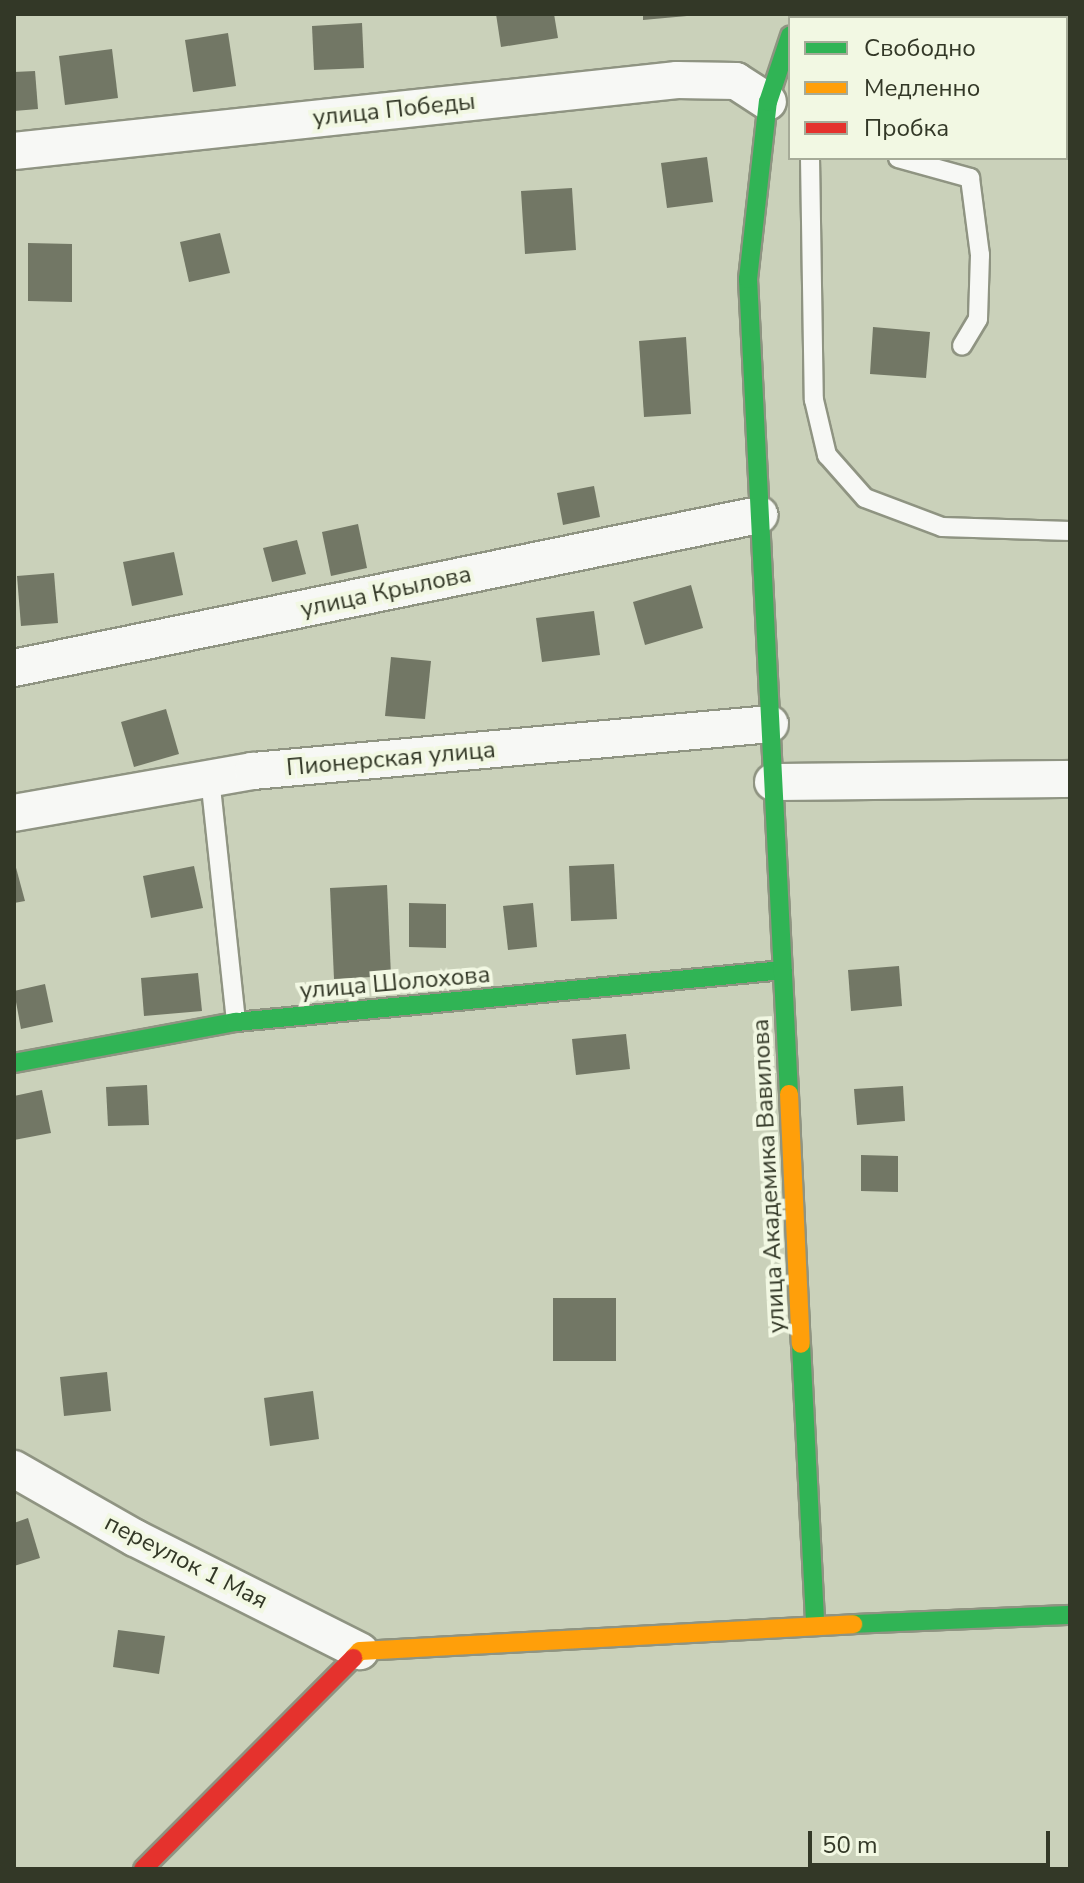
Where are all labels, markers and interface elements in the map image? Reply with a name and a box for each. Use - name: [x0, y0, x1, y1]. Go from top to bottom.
- legend: [788, 16, 1068, 160]
- text: Свободно: [864, 32, 976, 64]
- text: Медленно: [864, 72, 980, 104]
- street label: улица Победы: [311, 87, 477, 133]
- text: Пробка: [864, 112, 949, 144]
- street label: улица Крылова: [298, 560, 474, 624]
- street label: Пионерская улица: [285, 736, 497, 782]
- street label: улица Шолохова: [299, 960, 491, 1006]
- street label: улица Академика Вавилова: [746, 1018, 792, 1334]
- street label: переулок 1 Мая: [100, 1509, 272, 1615]
- scale bar: [812, 1815, 1054, 1865]
- text: 50 m: [822, 1829, 878, 1861]

